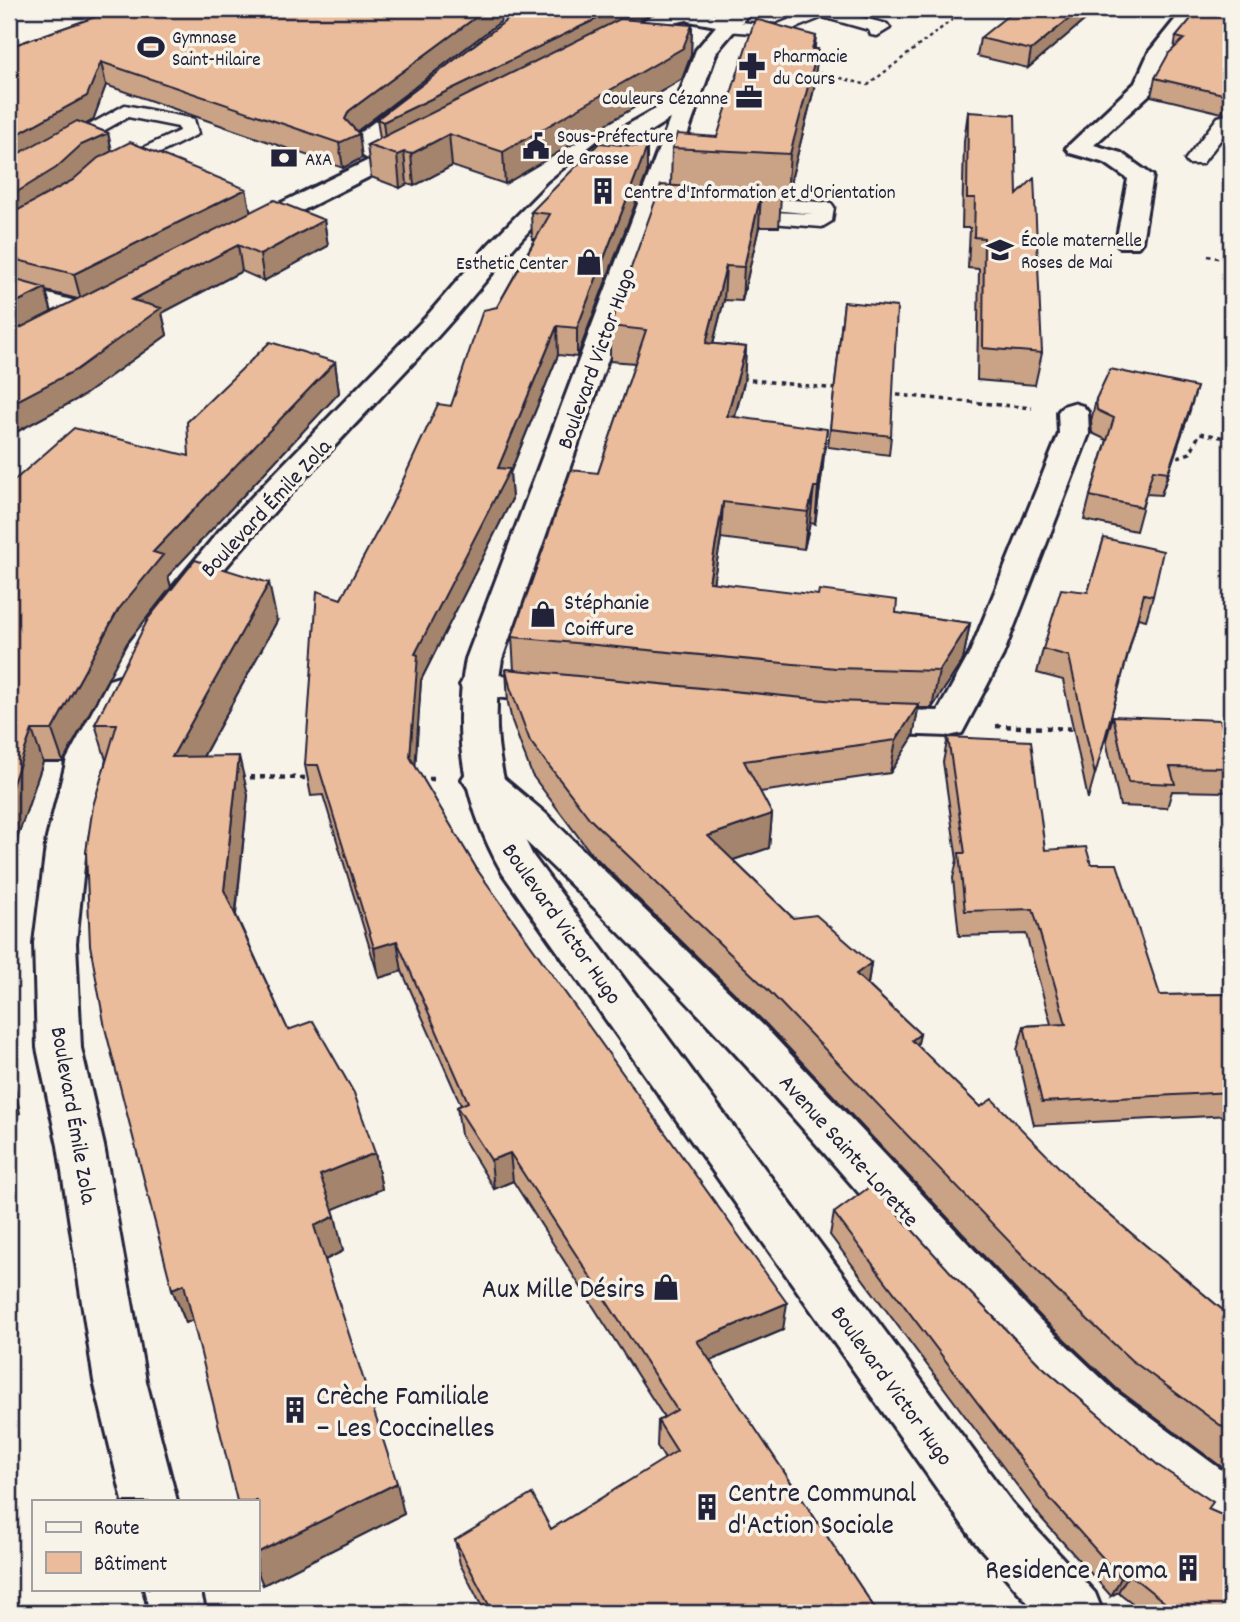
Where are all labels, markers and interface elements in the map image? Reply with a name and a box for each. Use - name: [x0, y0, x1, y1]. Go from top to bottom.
- place label: Gymnase Saint-Hilaire: [172, 26, 261, 75]
- sports icon: Gymnase Saint-Hilaire: [136, 32, 166, 62]
- place label: Pharmacie du Cours: [773, 45, 848, 94]
- pharmacy icon: Pharmacie du Cours: [737, 51, 767, 81]
- office icon: Couleurs Cézanne: [734, 82, 764, 112]
- place label: Couleurs Cézanne: [602, 87, 728, 114]
- place label: Sous-Préfecture de Grasse: [557, 125, 674, 174]
- public building icon: Sous-Préfecture de Grasse: [521, 131, 551, 161]
- bank icon: AXA: [269, 143, 299, 173]
- place label: AXA: [305, 148, 332, 175]
- building icon: Centre d'Information et d'Orientation: [588, 176, 618, 206]
- place label: Centre d'Information et d'Orientation: [624, 181, 895, 208]
- place label: École maternelle Roses de Mai: [1021, 229, 1142, 278]
- school or university icon: École maternelle Roses de Mai: [985, 235, 1015, 265]
- shop icon: Esthetic Center: [574, 247, 604, 277]
- place label: Esthetic Center: [456, 252, 568, 279]
- street label: Boulevard Victor Hugo: [550, 264, 646, 454]
- street label: Boulevard Émile Zola: [194, 432, 342, 586]
- place label: Stéphanie Coiffure: [564, 588, 649, 647]
- shop icon: Stéphanie Coiffure: [528, 599, 558, 629]
- street label: Boulevard Victor Hugo: [492, 837, 628, 1013]
- street label: Boulevard Émile Zola: [40, 1024, 104, 1208]
- street label: Avenue Sainte-Lorette: [770, 1069, 925, 1236]
- place label: Aux Mille Désirs: [482, 1272, 645, 1312]
- shop icon: Aux Mille Désirs: [651, 1272, 681, 1302]
- street label: Boulevard Victor Hugo: [821, 1300, 960, 1474]
- place label: Crèche Familiale – Les Coccinelles: [316, 1379, 495, 1451]
- building icon: Crèche Familiale – Les Coccinelles: [280, 1395, 310, 1425]
- place label: Centre Communal d'Action Sociale: [728, 1476, 916, 1548]
- building icon: Centre Communal d'Action Sociale: [692, 1492, 722, 1522]
- legend: [32, 1500, 259, 1590]
- text: Route: [94, 1515, 140, 1545]
- text: Bâtiment: [94, 1551, 167, 1581]
- place label: Residence Aroma: [985, 1553, 1168, 1593]
- building icon: Residence Aroma: [1173, 1553, 1203, 1583]

